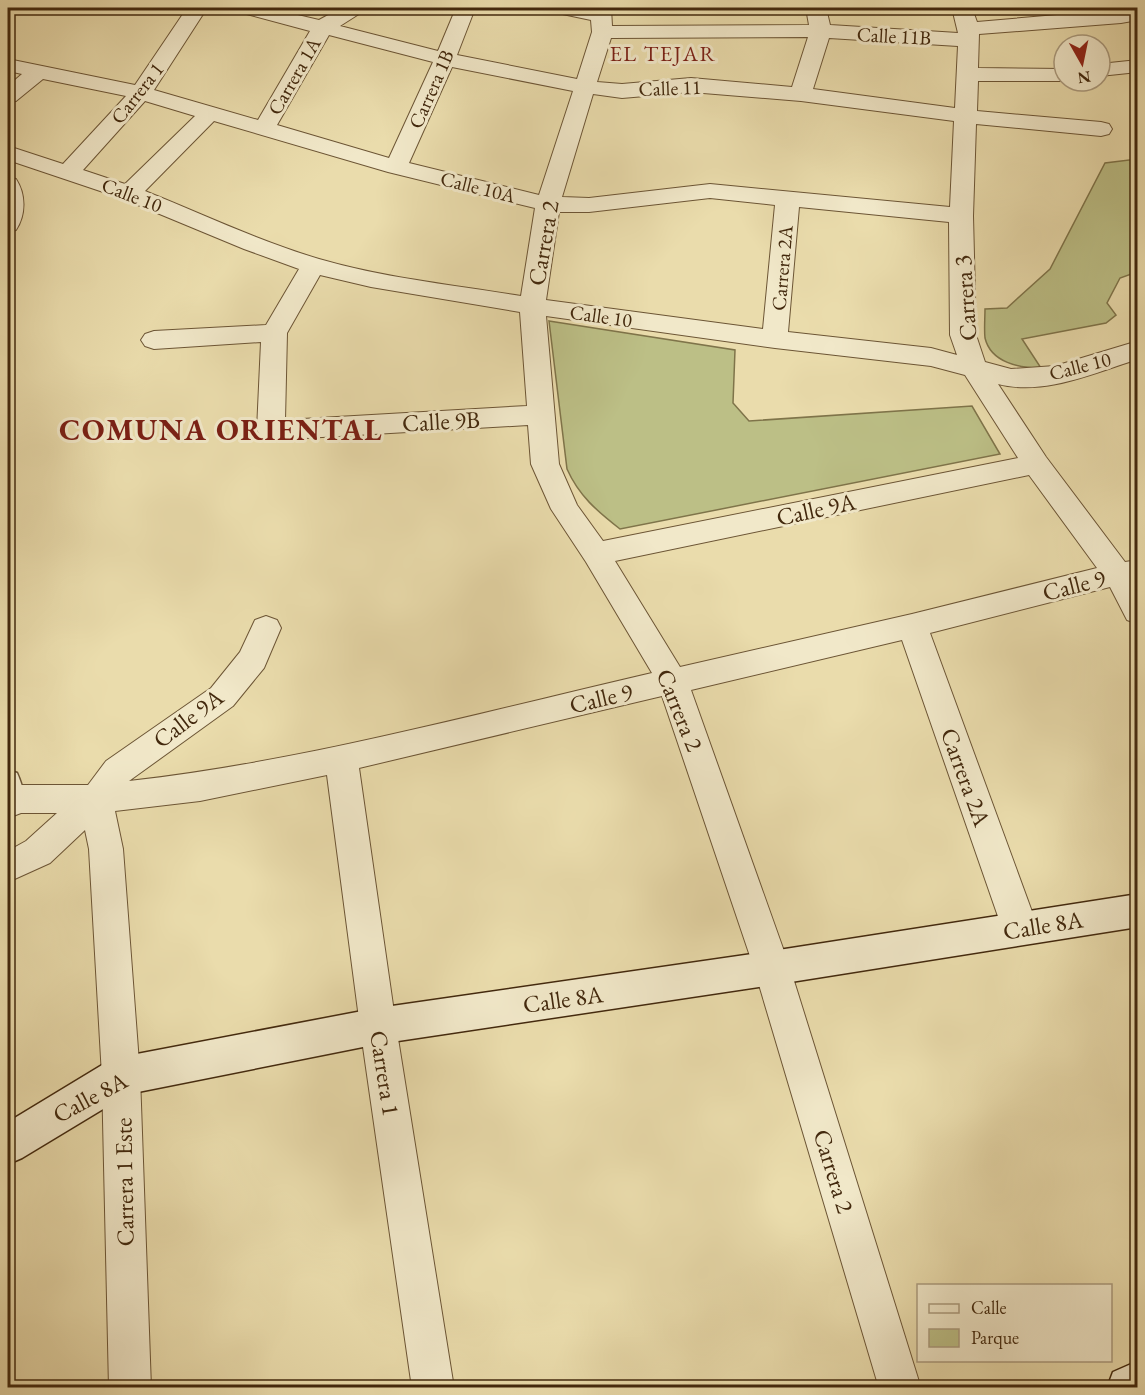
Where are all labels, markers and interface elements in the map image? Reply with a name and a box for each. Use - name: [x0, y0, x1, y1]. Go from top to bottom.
- street label: Calle 11B: [856, 21, 932, 51]
- street label: Carrera 1A: [261, 32, 327, 120]
- north arrow: [1052, 33, 1112, 93]
- district label: EL TEJAR: [609, 39, 717, 68]
- street label: Carrera 1B: [402, 46, 460, 132]
- street label: Carrera 1: [105, 57, 169, 129]
- text: N: [1076, 66, 1092, 89]
- street label: Calle 11: [638, 74, 702, 102]
- street label: Calle 10A: [438, 165, 518, 209]
- street label: Calle 10: [98, 172, 166, 219]
- street label: Carrera 2: [520, 198, 566, 288]
- street label: Carrera 2A: [765, 224, 799, 312]
- street label: Carrera 3: [947, 254, 983, 342]
- street label: Calle 10: [568, 299, 634, 333]
- street label: Calle 10: [1046, 346, 1114, 386]
- street label: Calle 9B: [401, 403, 481, 439]
- district label: COMUNA ORIENTAL: [59, 410, 383, 449]
- street label: Calle 9A: [773, 485, 859, 533]
- street label: Calle 9: [1039, 562, 1109, 608]
- street label: Carrera 2: [650, 664, 711, 756]
- street label: Calle 9: [566, 676, 636, 720]
- street label: Calle 9A: [147, 681, 230, 755]
- street label: Carrera 2A: [934, 724, 998, 831]
- street label: Calle 8A: [1001, 903, 1086, 947]
- street label: Calle 8A: [521, 978, 605, 1020]
- street label: Carrera 1: [363, 1028, 407, 1118]
- street label: Calle 8A: [47, 1064, 133, 1130]
- street label: Carrera 1 Este: [107, 1117, 141, 1247]
- street label: Carrera 2: [807, 1125, 862, 1217]
- legend: [917, 1284, 1112, 1362]
- text: Calle: [971, 1296, 1007, 1319]
- text: Parque: [971, 1326, 1019, 1349]

